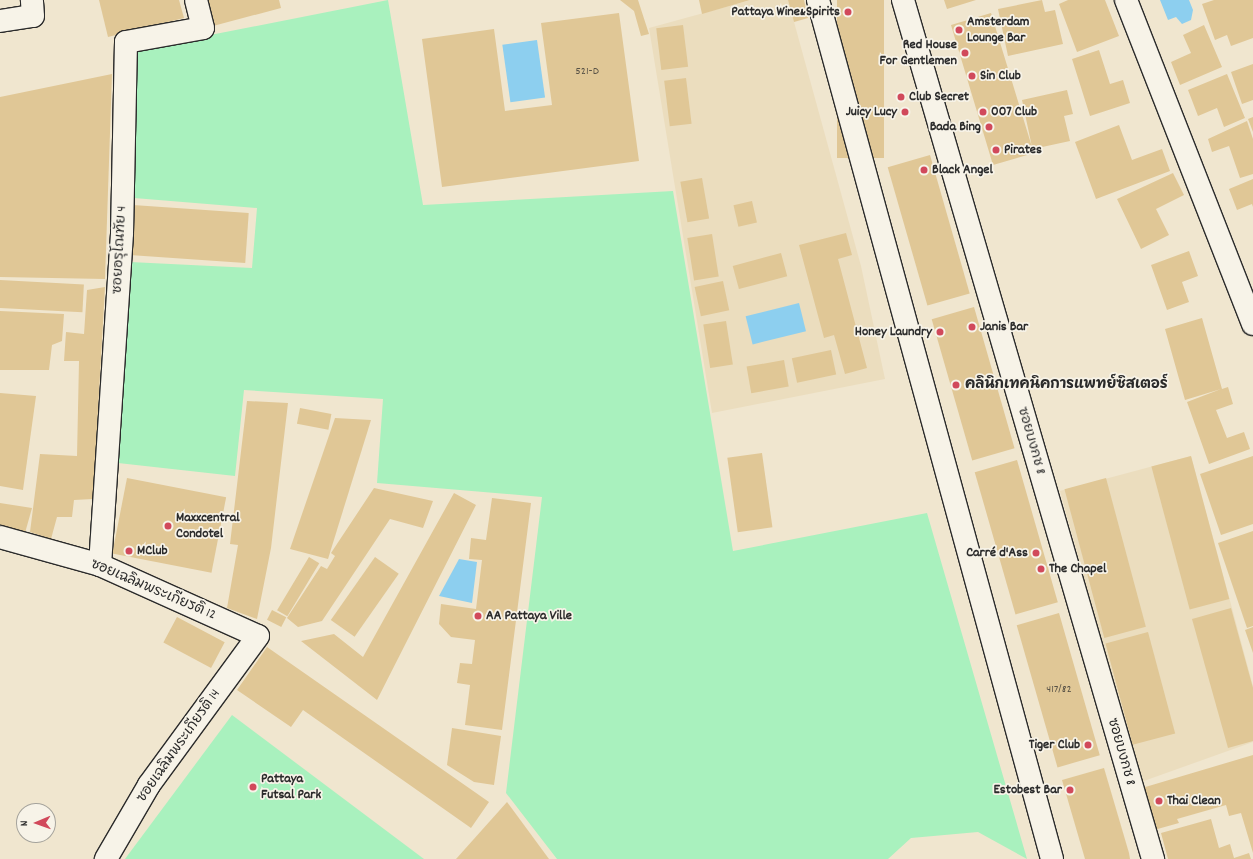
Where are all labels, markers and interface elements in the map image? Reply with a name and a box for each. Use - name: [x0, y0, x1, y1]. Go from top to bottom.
- place label: Pattaya Wine&Spirits: [731, 4, 840, 20]
- marker: Pattaya Wine&Spirits: [843, 7, 853, 17]
- place label: Amsterdam Lounge Bar: [967, 14, 1029, 46]
- marker: Amsterdam Lounge Bar: [954, 25, 964, 35]
- place label: Red House For Gentlemen: [880, 37, 957, 70]
- marker: Red House For Gentlemen: [960, 48, 970, 58]
- house number: 521-D: [575, 65, 599, 79]
- place label: Sin Club: [980, 68, 1021, 84]
- marker: Sin Club: [967, 71, 977, 81]
- place label: Club Secret: [909, 89, 969, 105]
- marker: Club Secret: [896, 92, 906, 102]
- place label: Juicy Lucy: [846, 104, 897, 120]
- place label: 007 Club: [991, 104, 1037, 120]
- marker: Juicy Lucy: [900, 107, 910, 117]
- marker: 007 Club: [978, 107, 988, 117]
- place label: Bada Bing: [930, 119, 981, 135]
- marker: Bada Bing: [984, 122, 994, 132]
- place label: Pirates: [1004, 142, 1042, 158]
- marker: Pirates: [991, 145, 1001, 155]
- place label: Black Angel: [932, 162, 993, 178]
- marker: Black Angel: [919, 165, 929, 175]
- street label: ซอยอรุโณทัย 4: [109, 205, 131, 295]
- place label: Janis Bar: [980, 319, 1028, 335]
- marker: Janis Bar: [967, 322, 977, 332]
- place label: Honey Laundry: [855, 324, 932, 340]
- marker: Honey Laundry: [935, 327, 945, 337]
- place label: คลินิกเทคนิคการแพทย์ซิสเตอร์: [965, 377, 1168, 393]
- marker: คลินิกเทคนิคการแพทย์ซิสเตอร์: [950, 379, 962, 391]
- street label: ซอยบงกช 8: [1013, 405, 1049, 477]
- place label: Maxxcentral Condotel: [176, 510, 240, 542]
- marker: Maxxcentral Condotel: [163, 521, 173, 531]
- place label: MClub: [137, 543, 168, 559]
- place label: Carré d'Ass: [966, 545, 1028, 561]
- marker: MClub: [124, 546, 134, 556]
- marker: Carré d'Ass: [1031, 548, 1041, 558]
- street label: ซอยเฉลิมพระเกียรติ 12: [88, 556, 218, 624]
- place label: The Chapel: [1049, 561, 1106, 577]
- marker: The Chapel: [1036, 564, 1046, 574]
- place label: AA Pattaya Ville: [486, 608, 572, 624]
- marker: AA Pattaya Ville: [473, 611, 483, 621]
- house number: 417/82: [1046, 683, 1072, 697]
- street label: ซอยเฉลิมพระเกียรติ 14: [134, 686, 224, 806]
- street label: ซอยบงกช 8: [1103, 716, 1139, 788]
- place label: Tiger Club: [1029, 737, 1080, 753]
- marker: Tiger Club: [1083, 740, 1093, 750]
- place label: Pattaya Futsal Park: [261, 771, 321, 804]
- marker: Pattaya Futsal Park: [248, 782, 258, 792]
- place label: Estobest Bar: [993, 782, 1062, 798]
- marker: Estobest Bar: [1065, 785, 1075, 795]
- place label: Thai Clean: [1167, 793, 1221, 809]
- marker: Thai Clean: [1154, 796, 1164, 806]
- north arrow: [16, 803, 56, 843]
- text: N: [17, 820, 33, 826]

